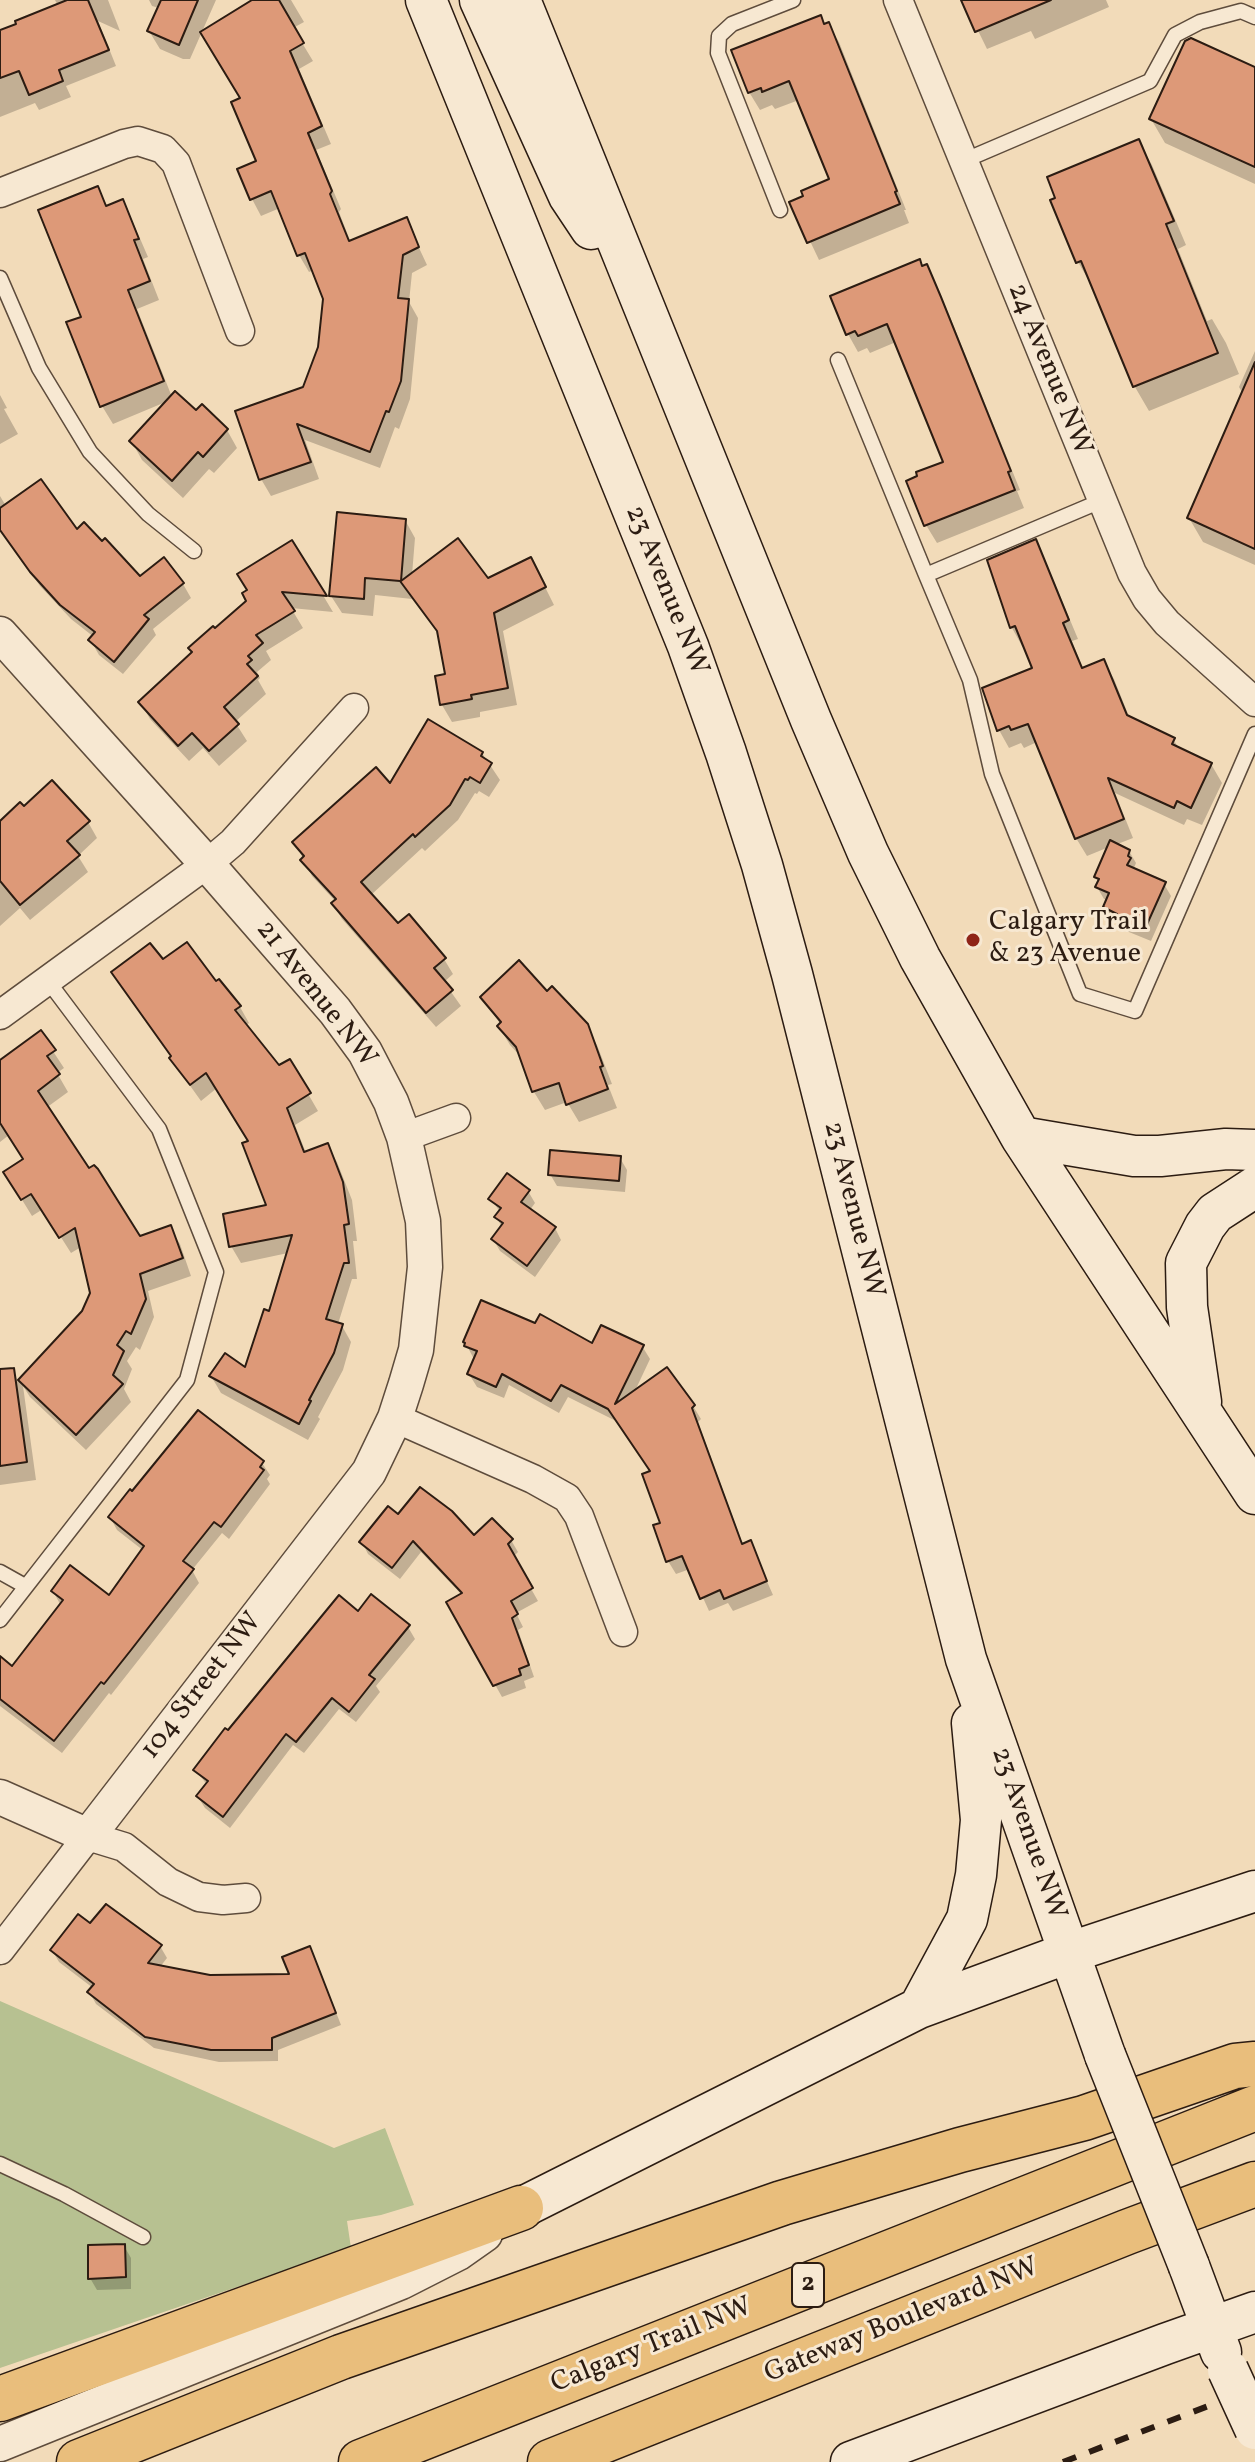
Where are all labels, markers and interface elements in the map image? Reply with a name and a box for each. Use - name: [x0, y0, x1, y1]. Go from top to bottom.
- street label: 24 Avenue NW: [998, 279, 1098, 461]
- street label: 23 Avenue NW: [616, 501, 714, 681]
- place label: Calgary Trail & 23 Avenue: [989, 907, 1148, 973]
- street label: 21 Avenue NW: [247, 915, 383, 1075]
- marker: Calgary Trail & 23 Avenue: [964, 931, 982, 949]
- street label: 23 Avenue NW: [814, 1119, 890, 1301]
- street label: 104 Street NW: [135, 1607, 271, 1767]
- street label: 23 Avenue NW: [982, 1743, 1072, 1925]
- street label: Gateway Boulevard NW: [760, 2252, 1044, 2392]
- road number: 2: [792, 2263, 824, 2307]
- street label: Calgary Trail NW: [547, 2291, 757, 2403]

